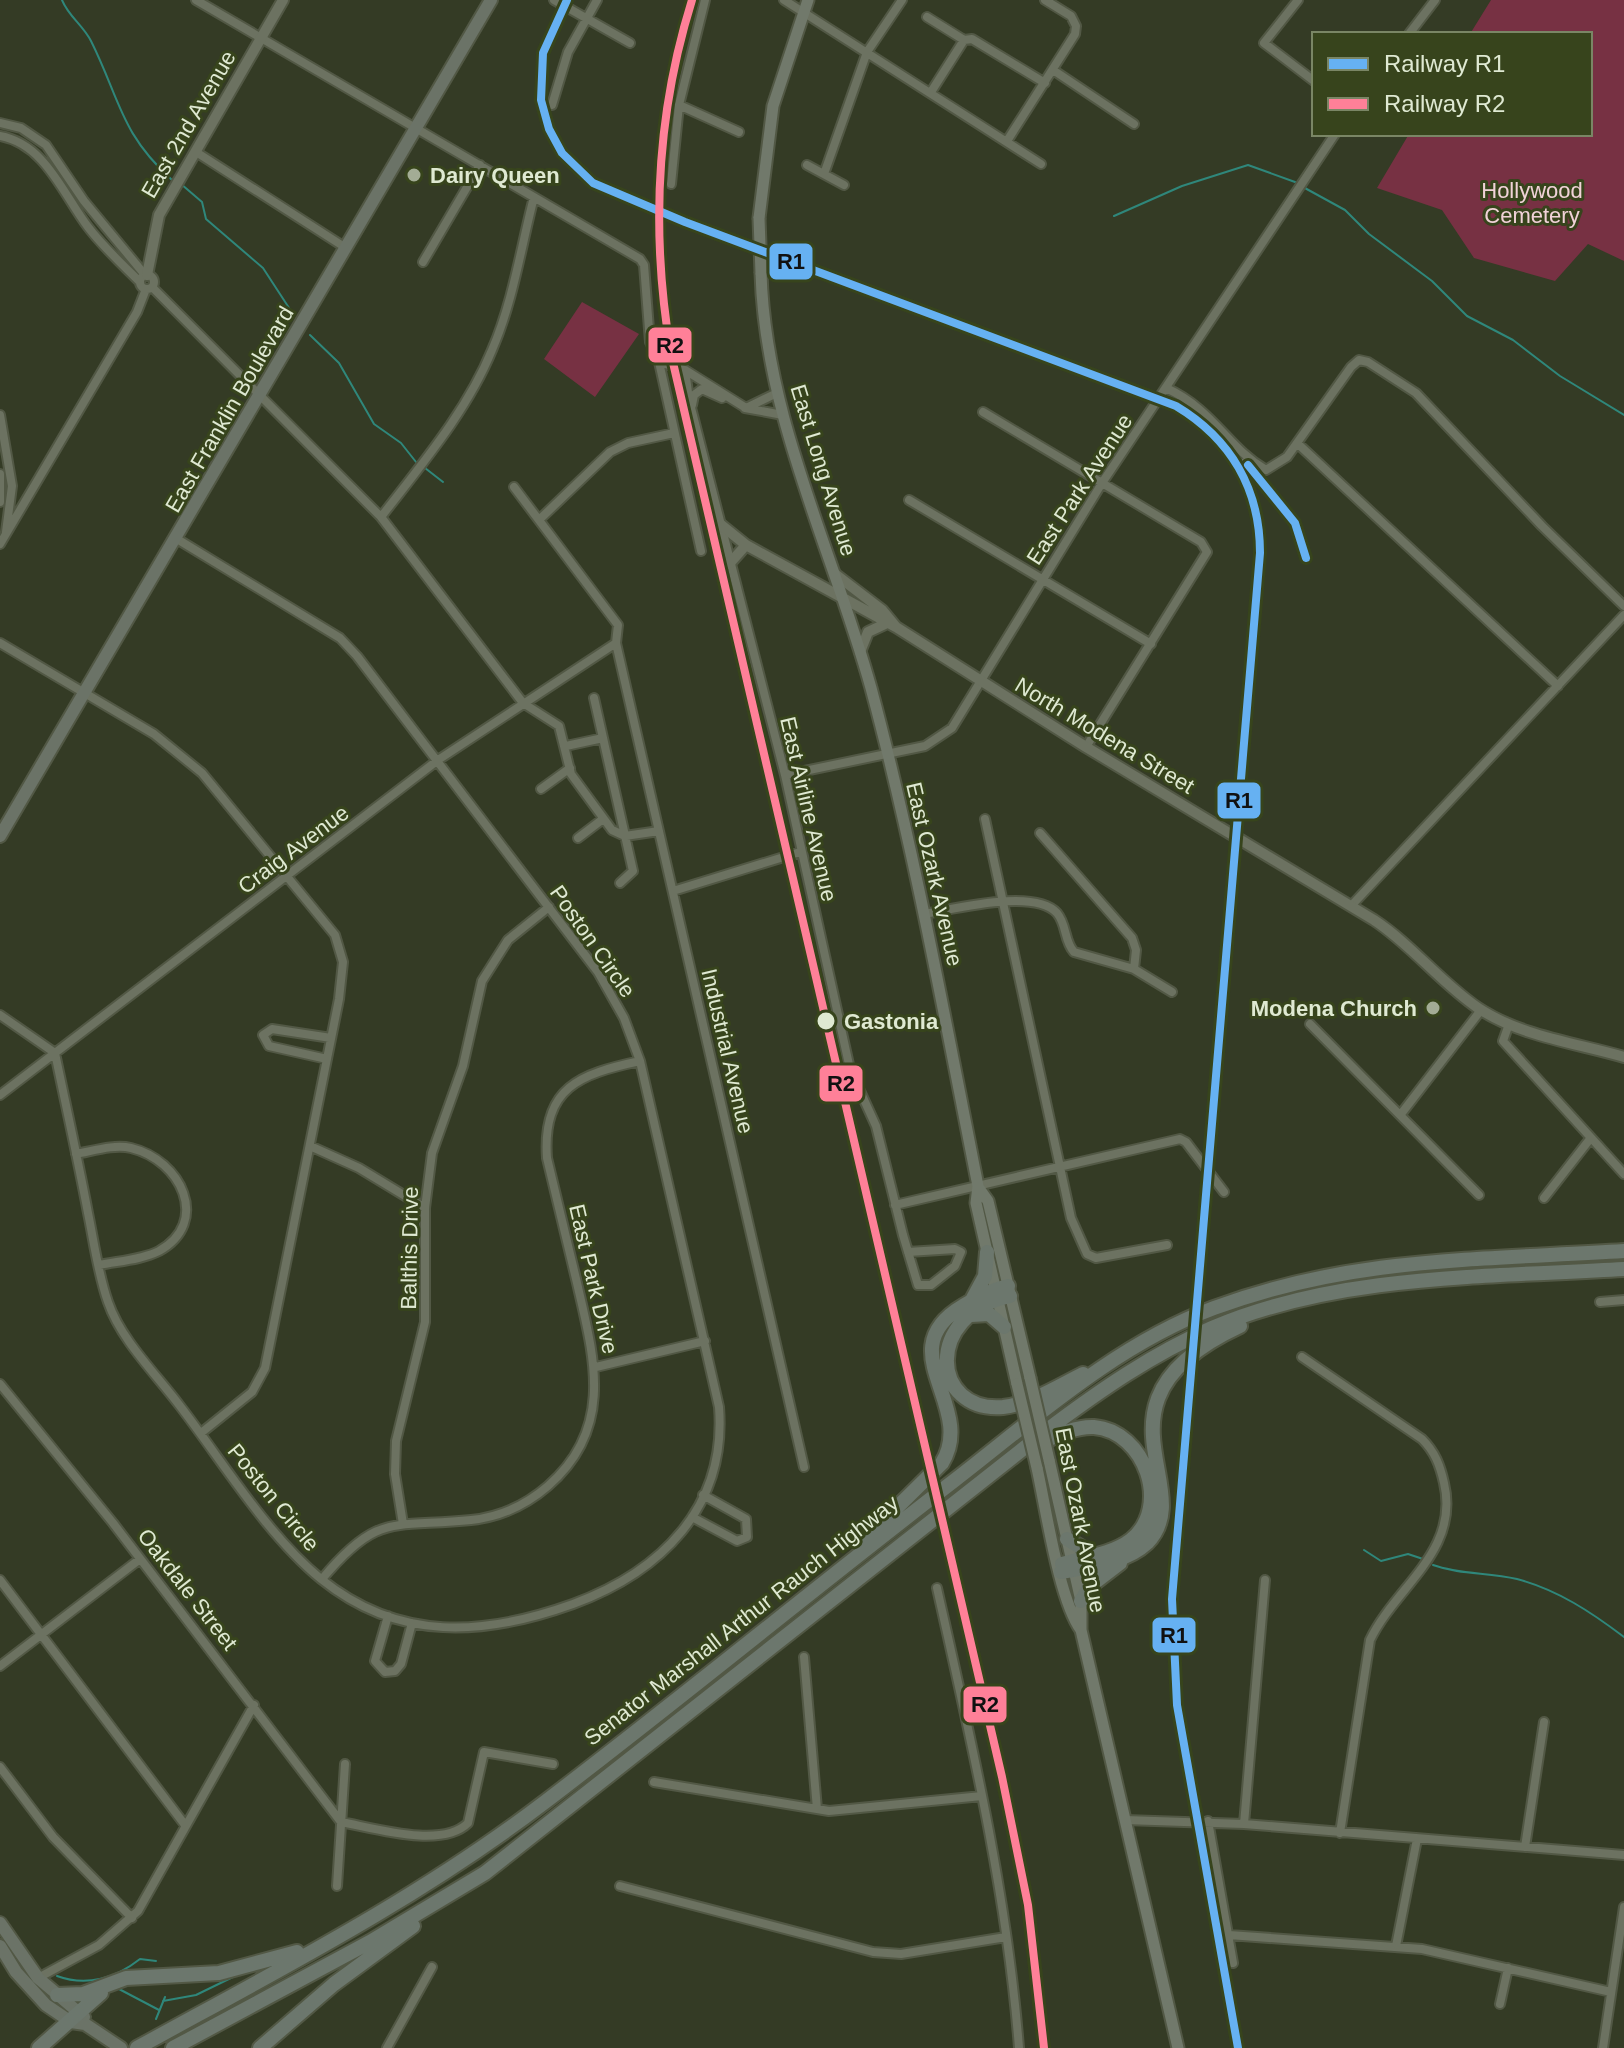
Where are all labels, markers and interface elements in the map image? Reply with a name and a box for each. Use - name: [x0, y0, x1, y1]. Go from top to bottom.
- legend: [1312, 32, 1592, 136]
- street label: East 2nd Avenue: [136, 46, 241, 202]
- text: Railway R1: [1384, 50, 1505, 77]
- text: Railway R2: [1384, 90, 1505, 117]
- place label: Dairy Queen: [430, 163, 560, 188]
- marker: Dairy Queen: [405, 166, 423, 184]
- park label: Hollywood Cemetery: [1481, 178, 1583, 228]
- line badge: R1: [768, 242, 814, 281]
- text: R1: [777, 249, 805, 274]
- street label: East Franklin Boulevard: [160, 302, 299, 517]
- line badge: R2: [647, 326, 693, 364]
- text: R2: [656, 333, 684, 358]
- street label: East Long Avenue: [786, 381, 862, 559]
- street label: East Park Avenue: [1021, 409, 1137, 569]
- street label: North Modena Street: [1011, 672, 1199, 799]
- street label: East Airline Avenue: [775, 714, 842, 904]
- street label: East Ozark Avenue: [901, 780, 968, 968]
- line badge: R1: [1216, 781, 1262, 820]
- text: R1: [1225, 788, 1253, 813]
- street label: Craig Avenue: [233, 800, 353, 899]
- street label: Poston Circle: [545, 881, 640, 1002]
- street label: Industrial Avenue: [696, 966, 759, 1136]
- place label: Modena Church: [1251, 996, 1417, 1021]
- marker: Modena Church: [1424, 999, 1442, 1017]
- place label: Gastonia: [844, 1009, 939, 1034]
- marker: Gastonia: [815, 1010, 837, 1032]
- line badge: R2: [818, 1064, 864, 1103]
- text: R2: [827, 1071, 855, 1096]
- street label: Balthis Drive: [396, 1186, 423, 1310]
- street label: East Park Drive: [564, 1202, 623, 1356]
- street label: East Ozark Avenue: [1050, 1425, 1111, 1615]
- street label: Poston Circle: [223, 1439, 324, 1556]
- street label: Senator Marshall Arthur Rauch Highway: [579, 1490, 903, 1751]
- street label: Oakdale Street: [133, 1524, 243, 1655]
- line badge: R1: [1151, 1616, 1197, 1654]
- text: R1: [1160, 1623, 1188, 1648]
- line badge: R2: [962, 1685, 1008, 1724]
- text: R2: [971, 1692, 999, 1717]

